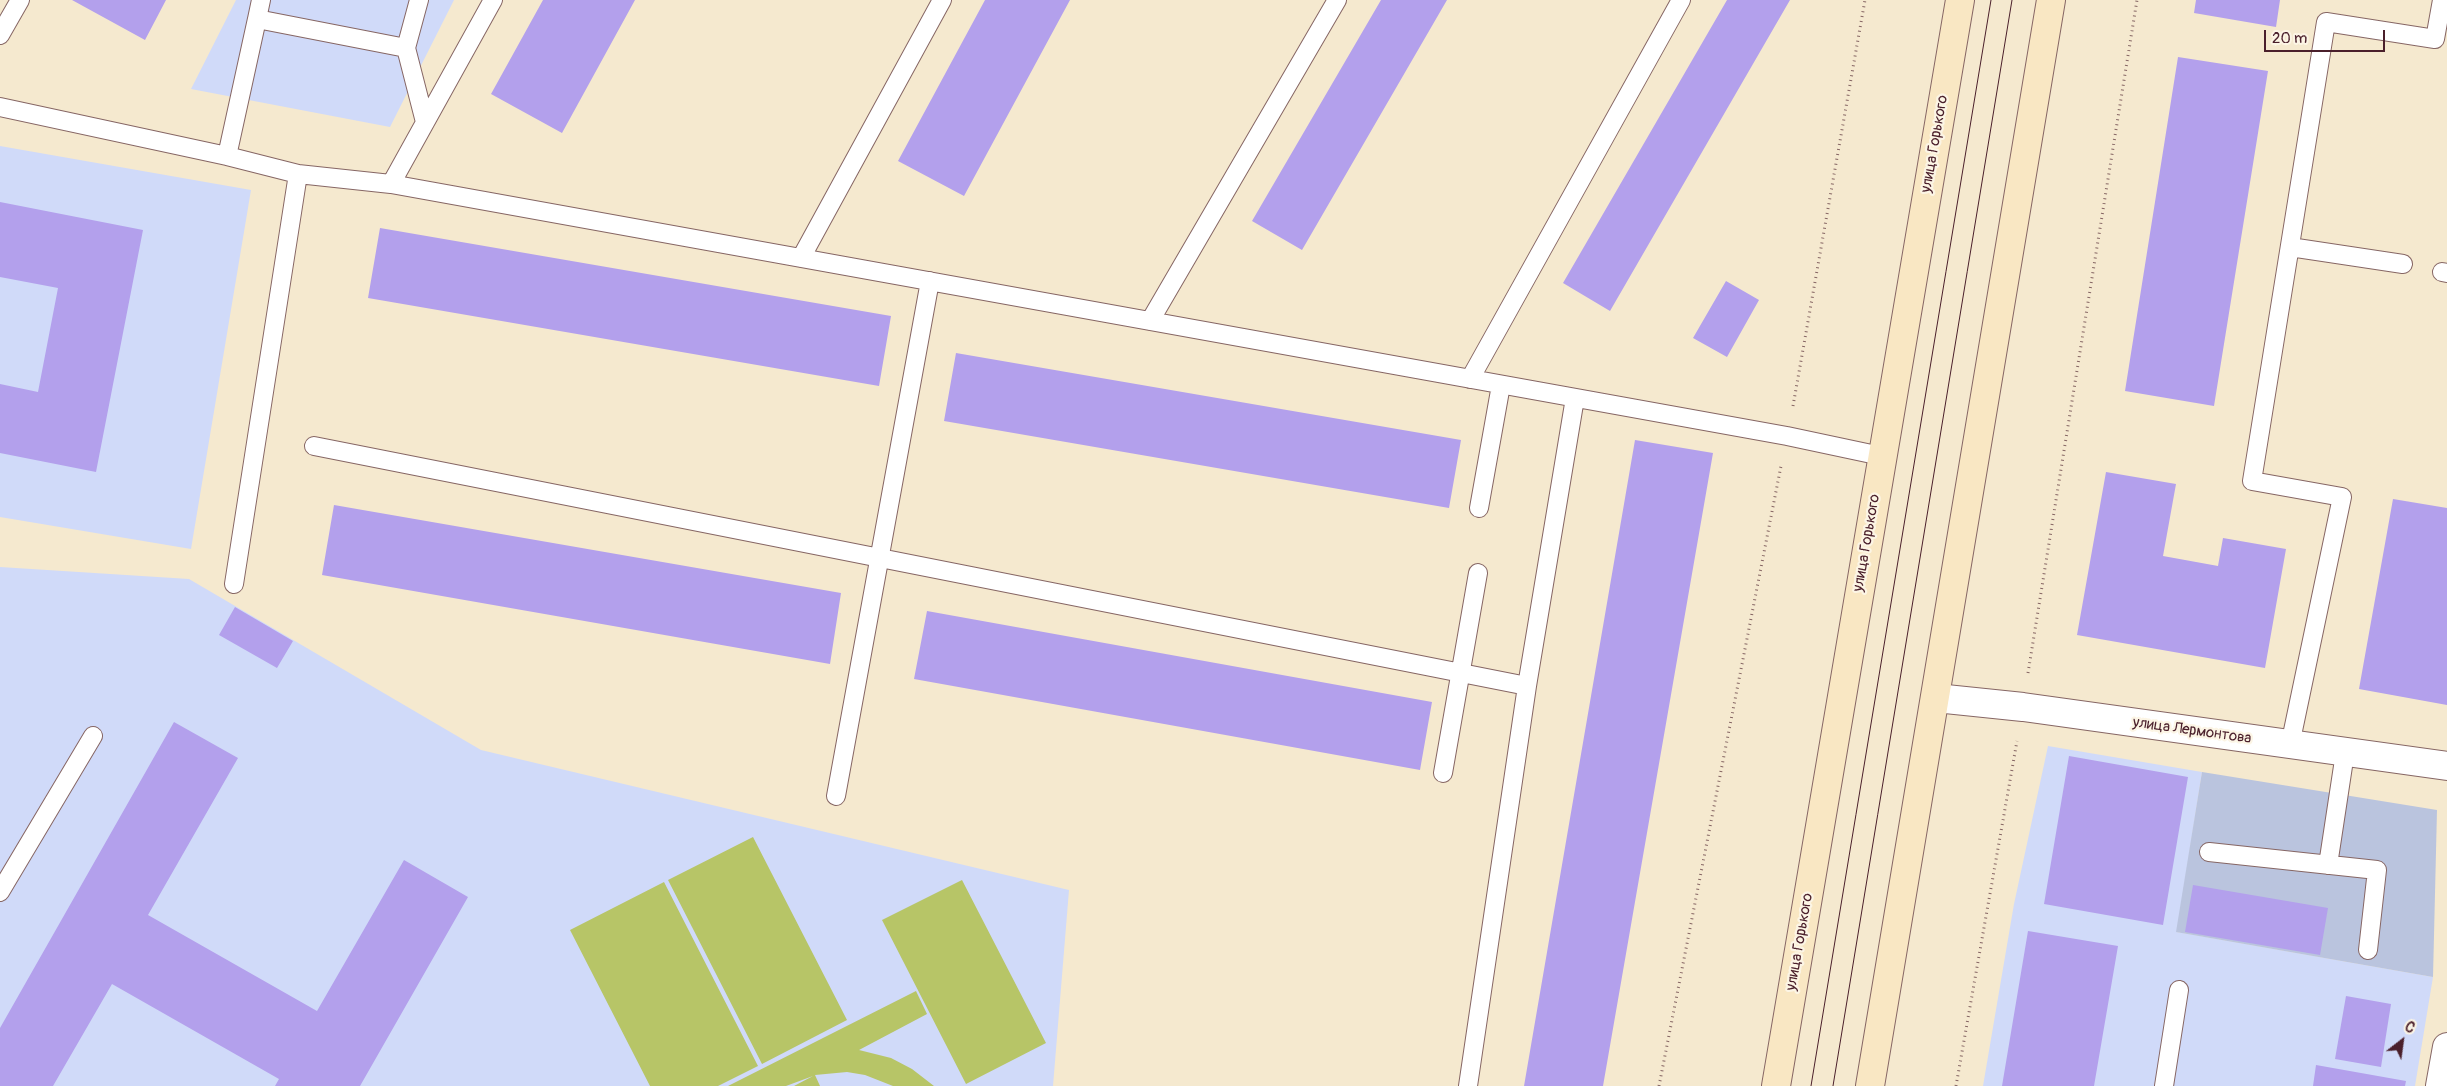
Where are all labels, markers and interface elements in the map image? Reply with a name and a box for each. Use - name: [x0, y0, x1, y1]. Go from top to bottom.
- scale bar: [2267, 20, 2388, 52]
- text: 20 m: [2272, 29, 2307, 48]
- street label: улица Горького: [1918, 94, 1952, 194]
- street label: улица Горького: [1850, 493, 1884, 593]
- street label: улица Лермонтова: [2132, 714, 2252, 748]
- street label: улица Горького: [1783, 892, 1817, 992]
- north arrow: [2377, 1016, 2427, 1066]
- text: С: [2402, 1018, 2418, 1037]

